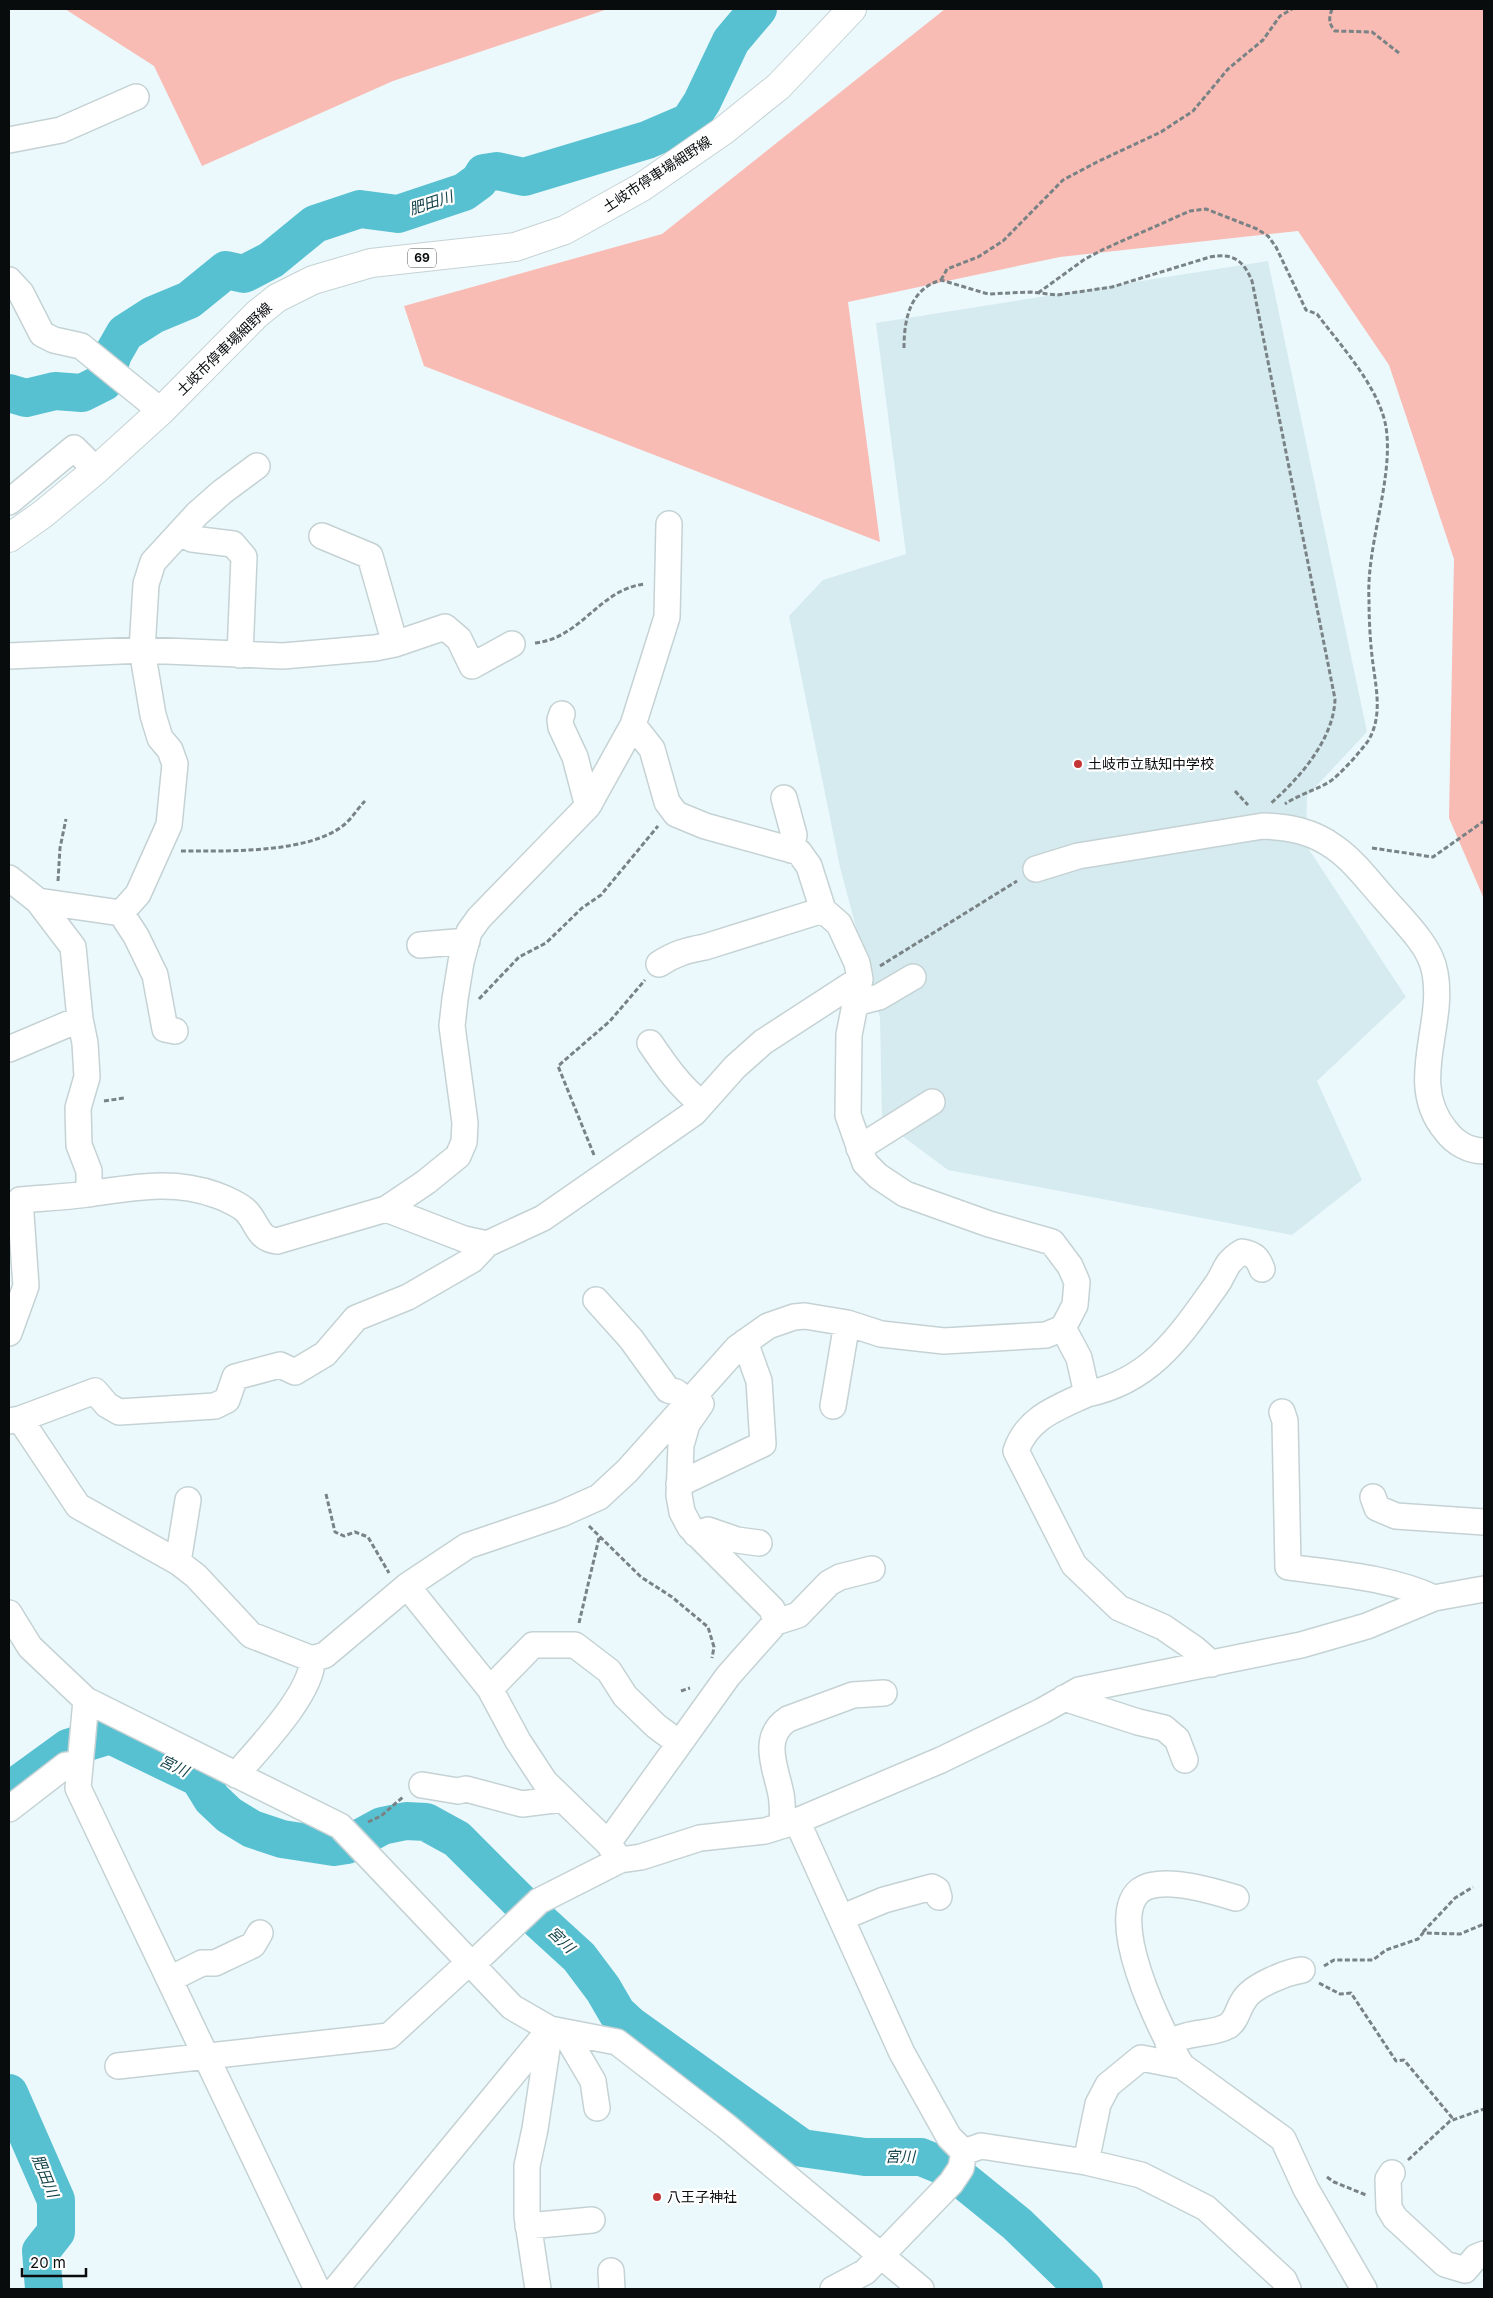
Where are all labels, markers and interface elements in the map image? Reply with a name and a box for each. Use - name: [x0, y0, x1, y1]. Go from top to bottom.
- street label: 土岐市停車場細野線: [599, 132, 714, 215]
- water label: 肥田川: [407, 186, 457, 219]
- road number: 69: [408, 248, 436, 268]
- street label: 土岐市停車場細野線: [172, 299, 275, 399]
- place label: 土岐市立駄知中学校: [1088, 755, 1214, 772]
- marker: 土岐市立駄知中学校: [1072, 758, 1084, 770]
- water label: 宮川: [157, 1750, 194, 1782]
- water label: 宮川: [544, 1922, 580, 1958]
- water label: 宮川: [885, 2147, 917, 2166]
- water label: 肥田川: [28, 2151, 63, 2202]
- place label: 八王子神社: [667, 2188, 737, 2205]
- marker: 八王子神社: [651, 2191, 663, 2203]
- scale bar: [22, 2246, 86, 2278]
- text: 20 m: [30, 2253, 66, 2272]

